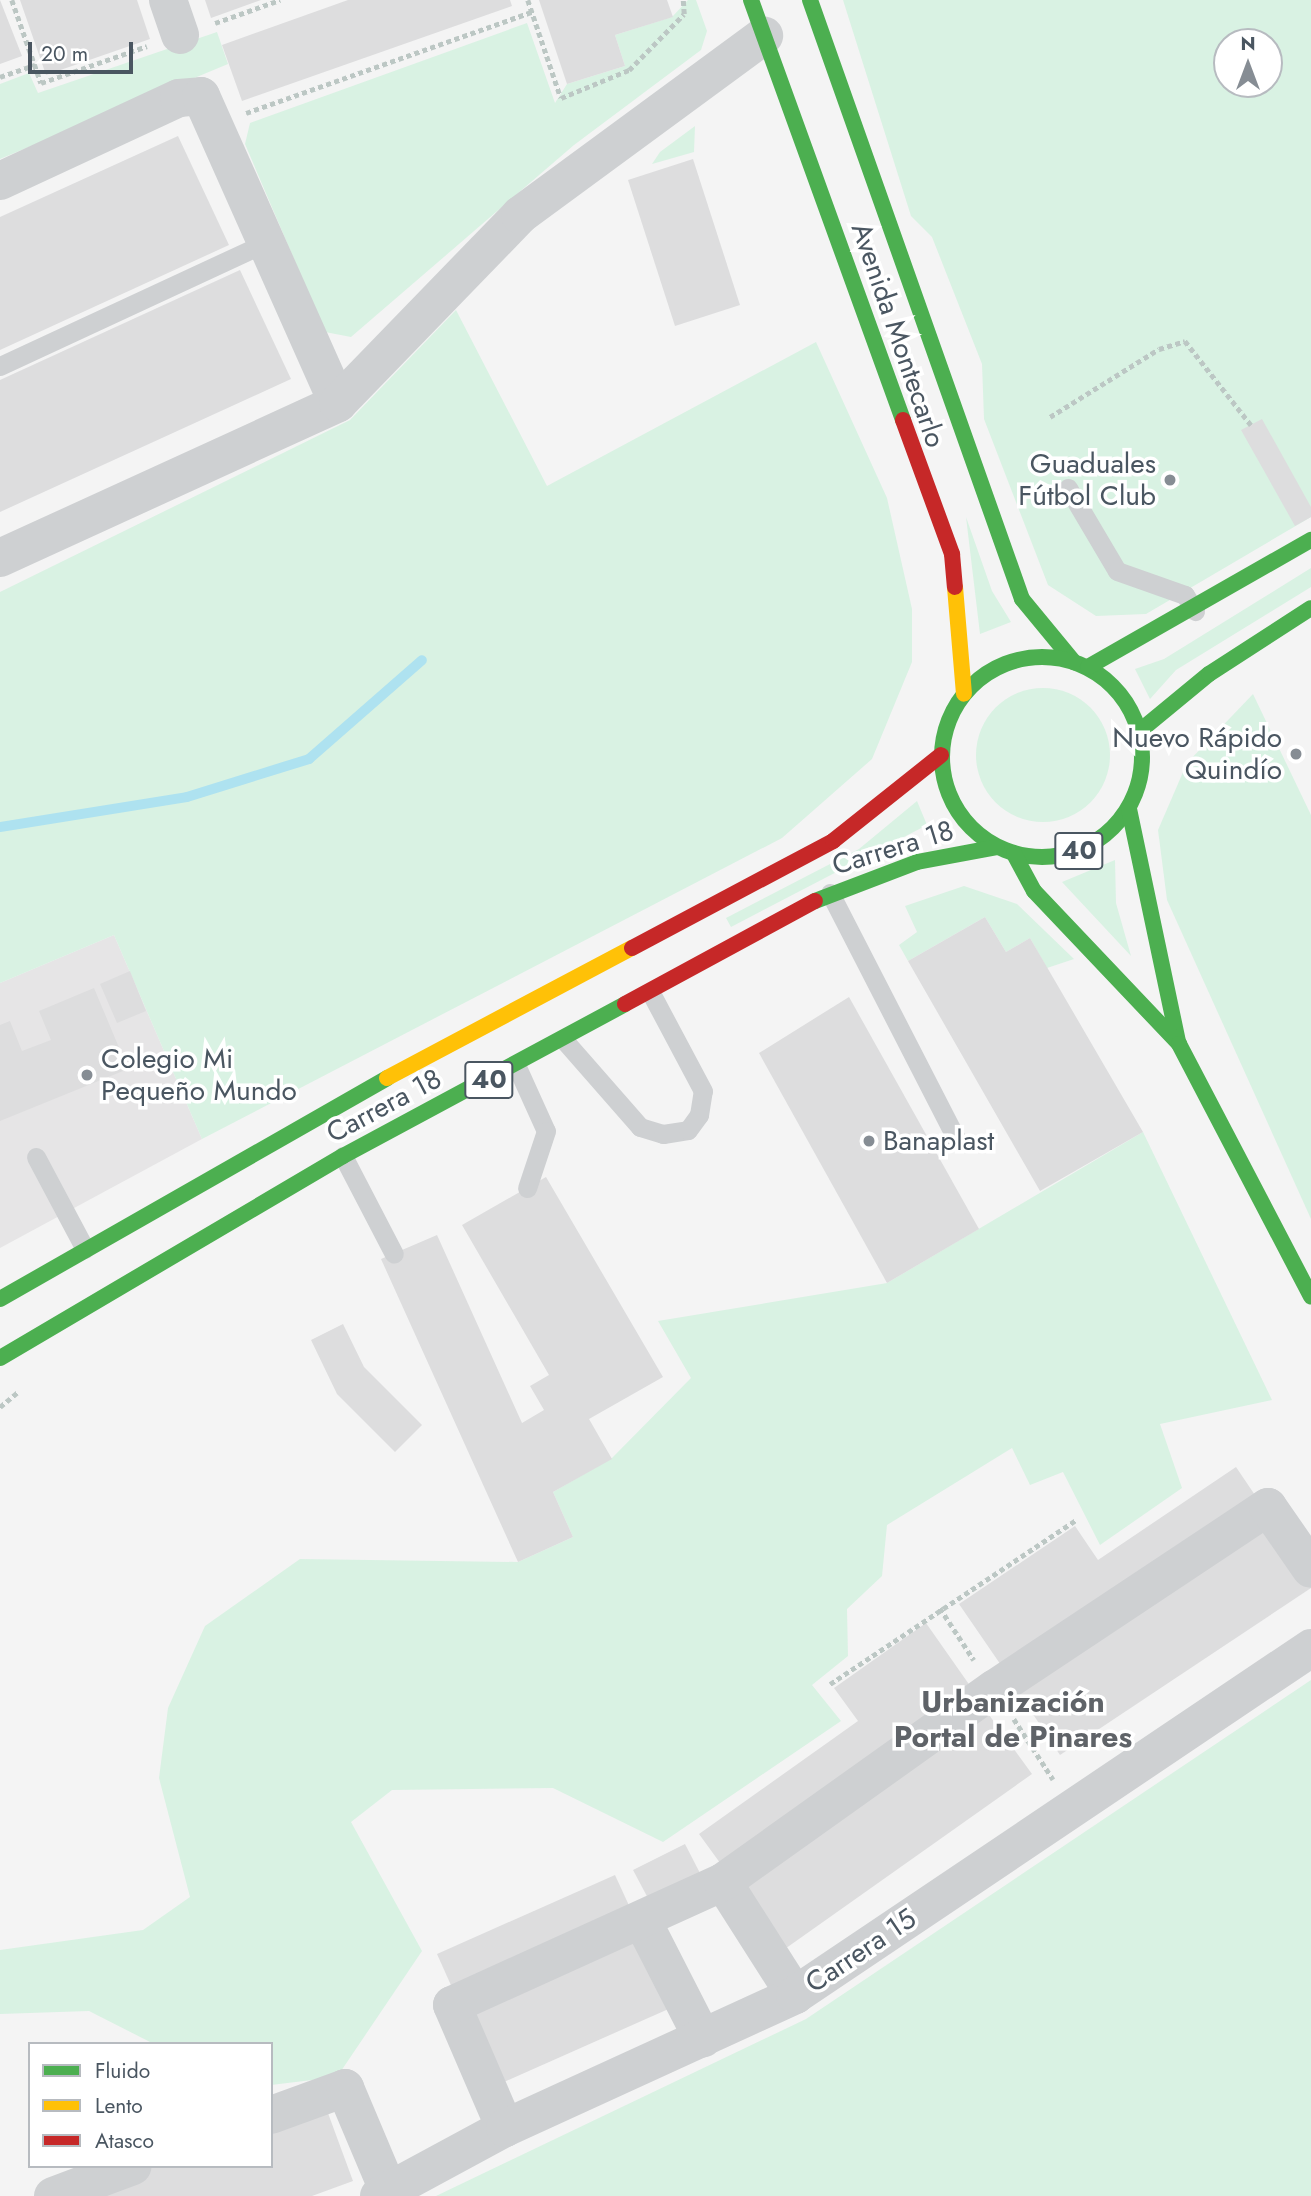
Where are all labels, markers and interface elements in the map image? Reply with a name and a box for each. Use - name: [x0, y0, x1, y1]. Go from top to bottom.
- scale bar: [32, 28, 136, 72]
- north arrow: [1213, 28, 1283, 98]
- text: N: [1240, 30, 1256, 57]
- text: 20 m: [41, 39, 88, 69]
- street label: Avenida Montecarlo: [844, 218, 952, 452]
- place label: Guaduales Fútbol Club: [1018, 447, 1156, 513]
- marker: Guaduales Fútbol Club: [1162, 472, 1178, 488]
- place label: Nuevo Rápido Quindío: [1112, 721, 1282, 787]
- marker: Nuevo Rápido Quindío: [1288, 746, 1304, 762]
- street label: Carrera 18: [828, 814, 958, 882]
- road number: 40: [1053, 828, 1105, 874]
- place label: Colegio Mi Pequeño Mundo: [101, 1042, 297, 1108]
- road number: 40: [463, 1058, 515, 1102]
- street label: Carrera 18: [321, 1062, 447, 1150]
- marker: Colegio Mi Pequeño Mundo: [79, 1067, 95, 1083]
- place label: Banaplast: [883, 1124, 994, 1158]
- marker: Banaplast: [861, 1133, 877, 1149]
- district label: Urbanización Portal de Pinares: [894, 1684, 1132, 1754]
- street label: Carrera 15: [799, 1902, 923, 2000]
- legend: [28, 2042, 273, 2168]
- text: Fluido: [95, 2056, 150, 2086]
- text: Lento: [95, 2091, 143, 2121]
- text: Atasco: [95, 2126, 154, 2156]

